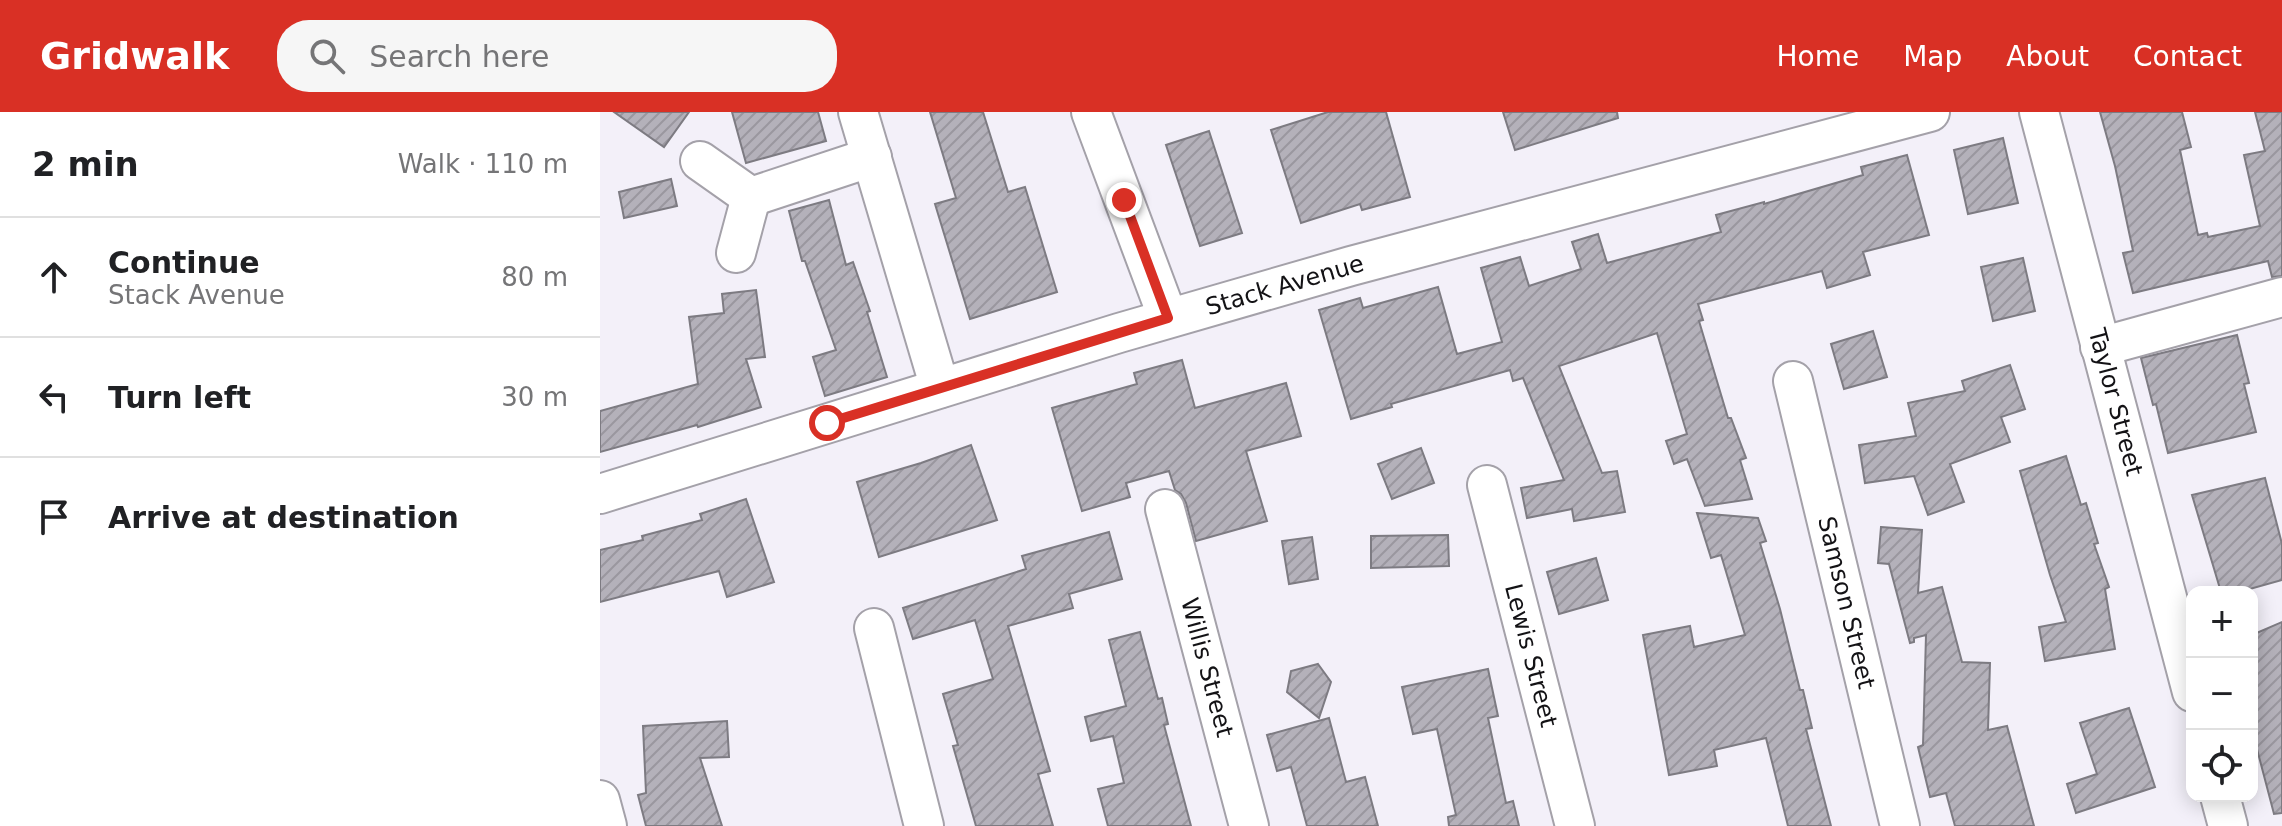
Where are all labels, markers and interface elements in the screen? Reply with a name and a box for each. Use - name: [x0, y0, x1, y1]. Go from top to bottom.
- search box: [277, 20, 837, 92]
- text: Gridwalk: [40, 34, 229, 78]
- icon: search: [305, 34, 349, 78]
- text: Search here: [369, 39, 549, 74]
- text: Home: [1776, 40, 1859, 73]
- text: Map: [1903, 40, 1962, 73]
- text: About: [2006, 40, 2089, 73]
- text: Contact: [2133, 40, 2242, 73]
- text: 2 min: [32, 144, 139, 184]
- text: Walk · 110 m: [398, 149, 568, 179]
- route end: [1106, 182, 1142, 218]
- text: Continue: [108, 245, 260, 280]
- street label: Stack Avenue: [1202, 249, 1367, 321]
- icon: ahead: [32, 255, 76, 299]
- text: 80 m: [501, 262, 568, 292]
- text: Stack Avenue: [108, 280, 285, 310]
- street label: Taylor Street: [2082, 324, 2148, 479]
- icon: left: [32, 375, 76, 419]
- text: Turn left: [108, 380, 251, 415]
- text: 30 m: [501, 382, 568, 412]
- route start: [809, 405, 845, 441]
- icon: arrive: [32, 495, 76, 539]
- text: Arrive at destination: [108, 500, 459, 535]
- street label: Samson Street: [1812, 514, 1881, 692]
- street label: Lewis Street: [1499, 581, 1563, 730]
- map controls: [2186, 586, 2258, 802]
- button: +: [2186, 586, 2258, 658]
- street label: Willis Street: [1175, 595, 1239, 740]
- button: −: [2186, 658, 2258, 730]
- button: locate: [2186, 730, 2258, 802]

